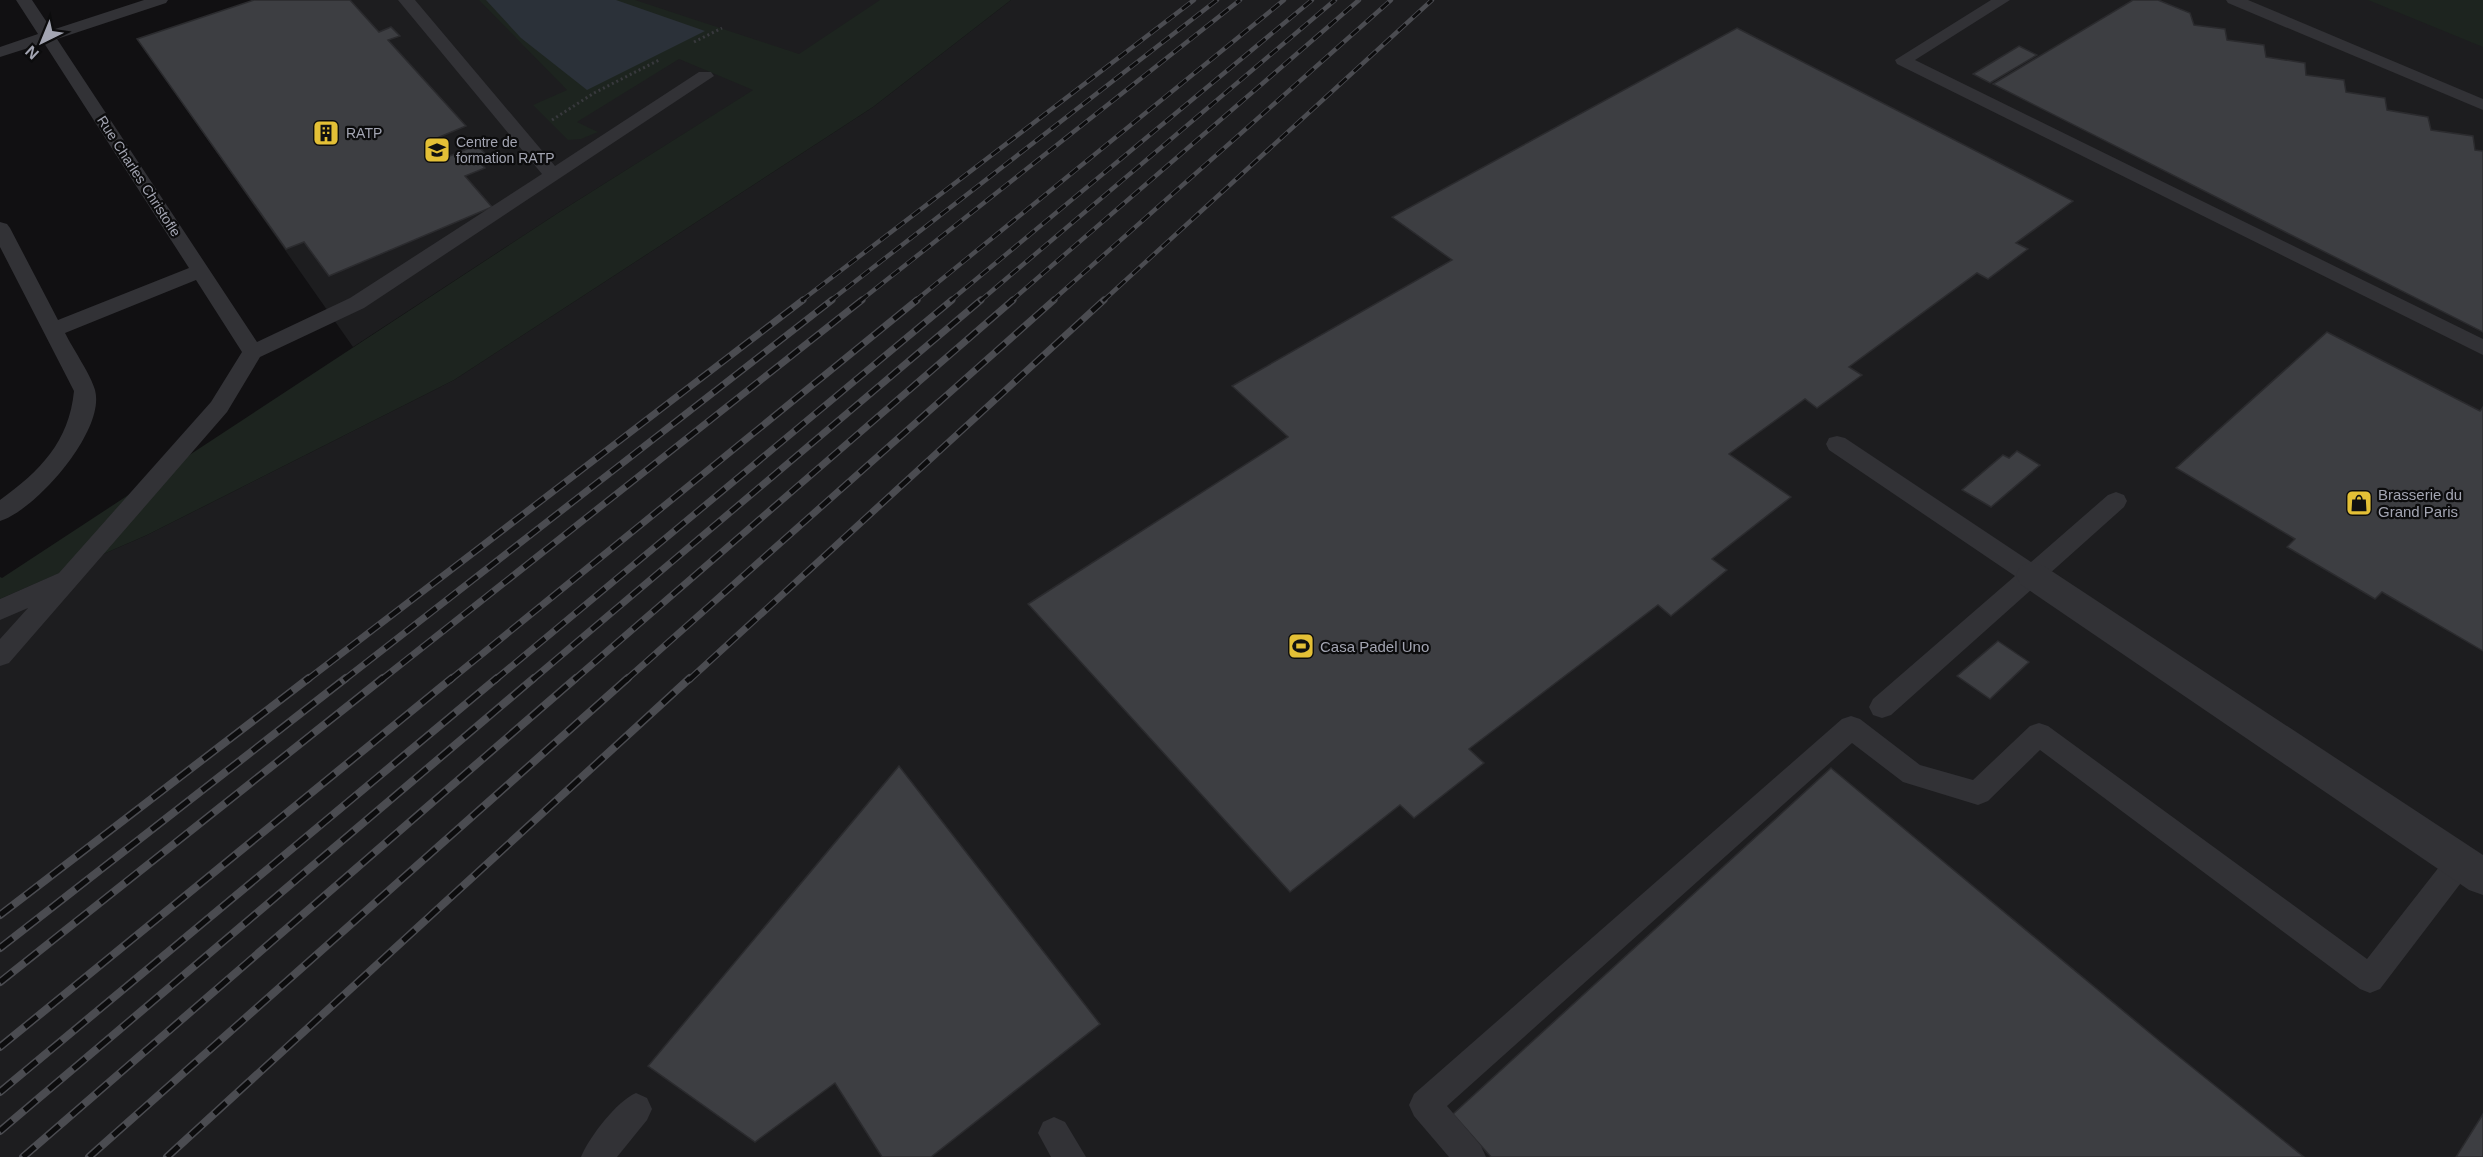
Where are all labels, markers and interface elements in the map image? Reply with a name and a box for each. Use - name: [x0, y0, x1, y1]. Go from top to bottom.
- north arrow: [12, 12, 72, 72]
- text: N: [22, 42, 42, 63]
- street label: Rue Charles Christofle: [94, 113, 184, 240]
- building icon: RATP: [311, 118, 341, 148]
- place label: RATP: [346, 125, 382, 141]
- place label: Centre de formation RATP: [456, 134, 555, 166]
- school or university icon: Centre de formation RATP: [422, 135, 452, 165]
- place label: Brasserie du Grand Paris: [2378, 486, 2462, 520]
- shop icon: Brasserie du Grand Paris: [2344, 488, 2374, 518]
- sports icon: Casa Padel Uno: [1286, 631, 1316, 661]
- place label: Casa Padel Uno: [1320, 638, 1429, 655]

